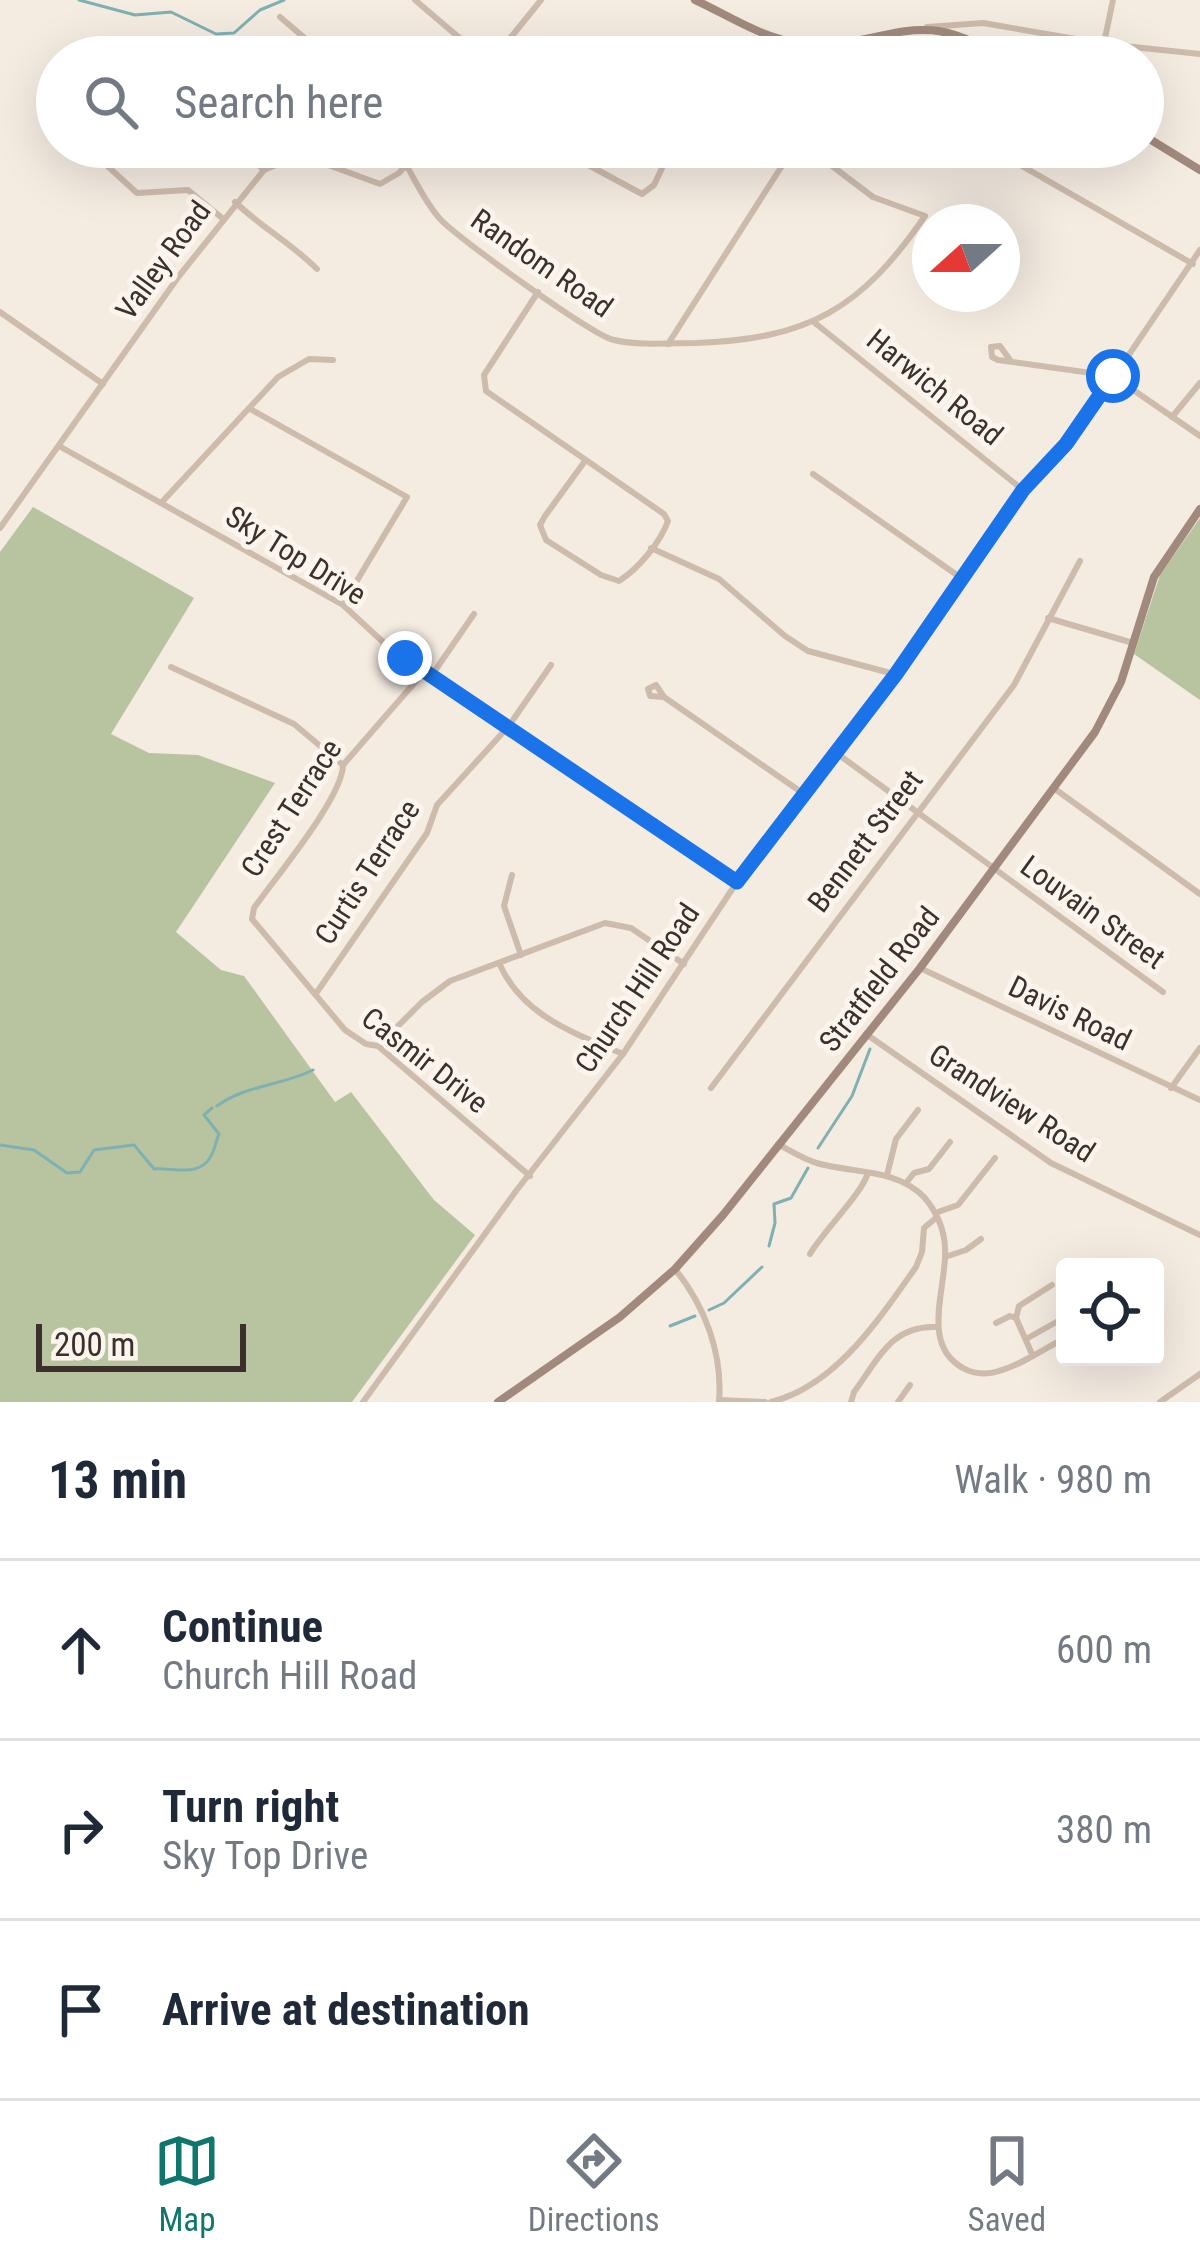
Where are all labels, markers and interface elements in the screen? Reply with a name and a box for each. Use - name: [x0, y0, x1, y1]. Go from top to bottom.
- search box: [36, 36, 1164, 168]
- icon: search: [78, 69, 144, 135]
- text: Search here: [174, 76, 383, 129]
- street label: Valley Road: [108, 194, 218, 326]
- street label: Random Road: [465, 201, 619, 325]
- north arrow: [912, 204, 1020, 312]
- street label: Harwich Road: [860, 322, 1010, 452]
- route start: [1086, 349, 1140, 403]
- street label: Sky Top Drive: [219, 498, 373, 612]
- route end: [378, 631, 432, 685]
- street label: Crest Terrace: [234, 733, 348, 883]
- street label: Bennett Street: [800, 763, 930, 919]
- street label: Curtis Terrace: [307, 793, 427, 951]
- street label: Louvain Street: [1014, 848, 1172, 976]
- street label: Church Hill Road: [568, 897, 706, 1079]
- street label: Stratfield Road: [812, 900, 946, 1058]
- street label: Davis Road: [1003, 968, 1137, 1058]
- street label: Casmir Drive: [355, 1000, 495, 1120]
- street label: Grandview Road: [923, 1036, 1101, 1170]
- map controls: [1056, 1258, 1164, 1366]
- button: locate: [1056, 1258, 1164, 1366]
- scale bar: [36, 1318, 246, 1371]
- text: 200 m: [54, 1325, 135, 1364]
- text: 13 min: [48, 1451, 187, 1510]
- text: Walk · 980 m: [954, 1457, 1152, 1503]
- text: Continue: [162, 1600, 323, 1653]
- icon: ahead: [48, 1617, 114, 1683]
- text: 600 m: [1056, 1627, 1152, 1673]
- text: Church Hill Road: [162, 1653, 417, 1699]
- text: Turn right: [162, 1780, 339, 1833]
- icon: right: [48, 1797, 114, 1863]
- text: 380 m: [1056, 1807, 1152, 1853]
- text: Sky Top Drive: [162, 1833, 368, 1879]
- icon: arrive: [48, 1977, 114, 2043]
- text: Arrive at destination: [162, 1983, 530, 2036]
- tab: Map: [154, 2128, 220, 2239]
- tab: Directions: [528, 2128, 660, 2239]
- tab: Saved: [968, 2128, 1046, 2239]

